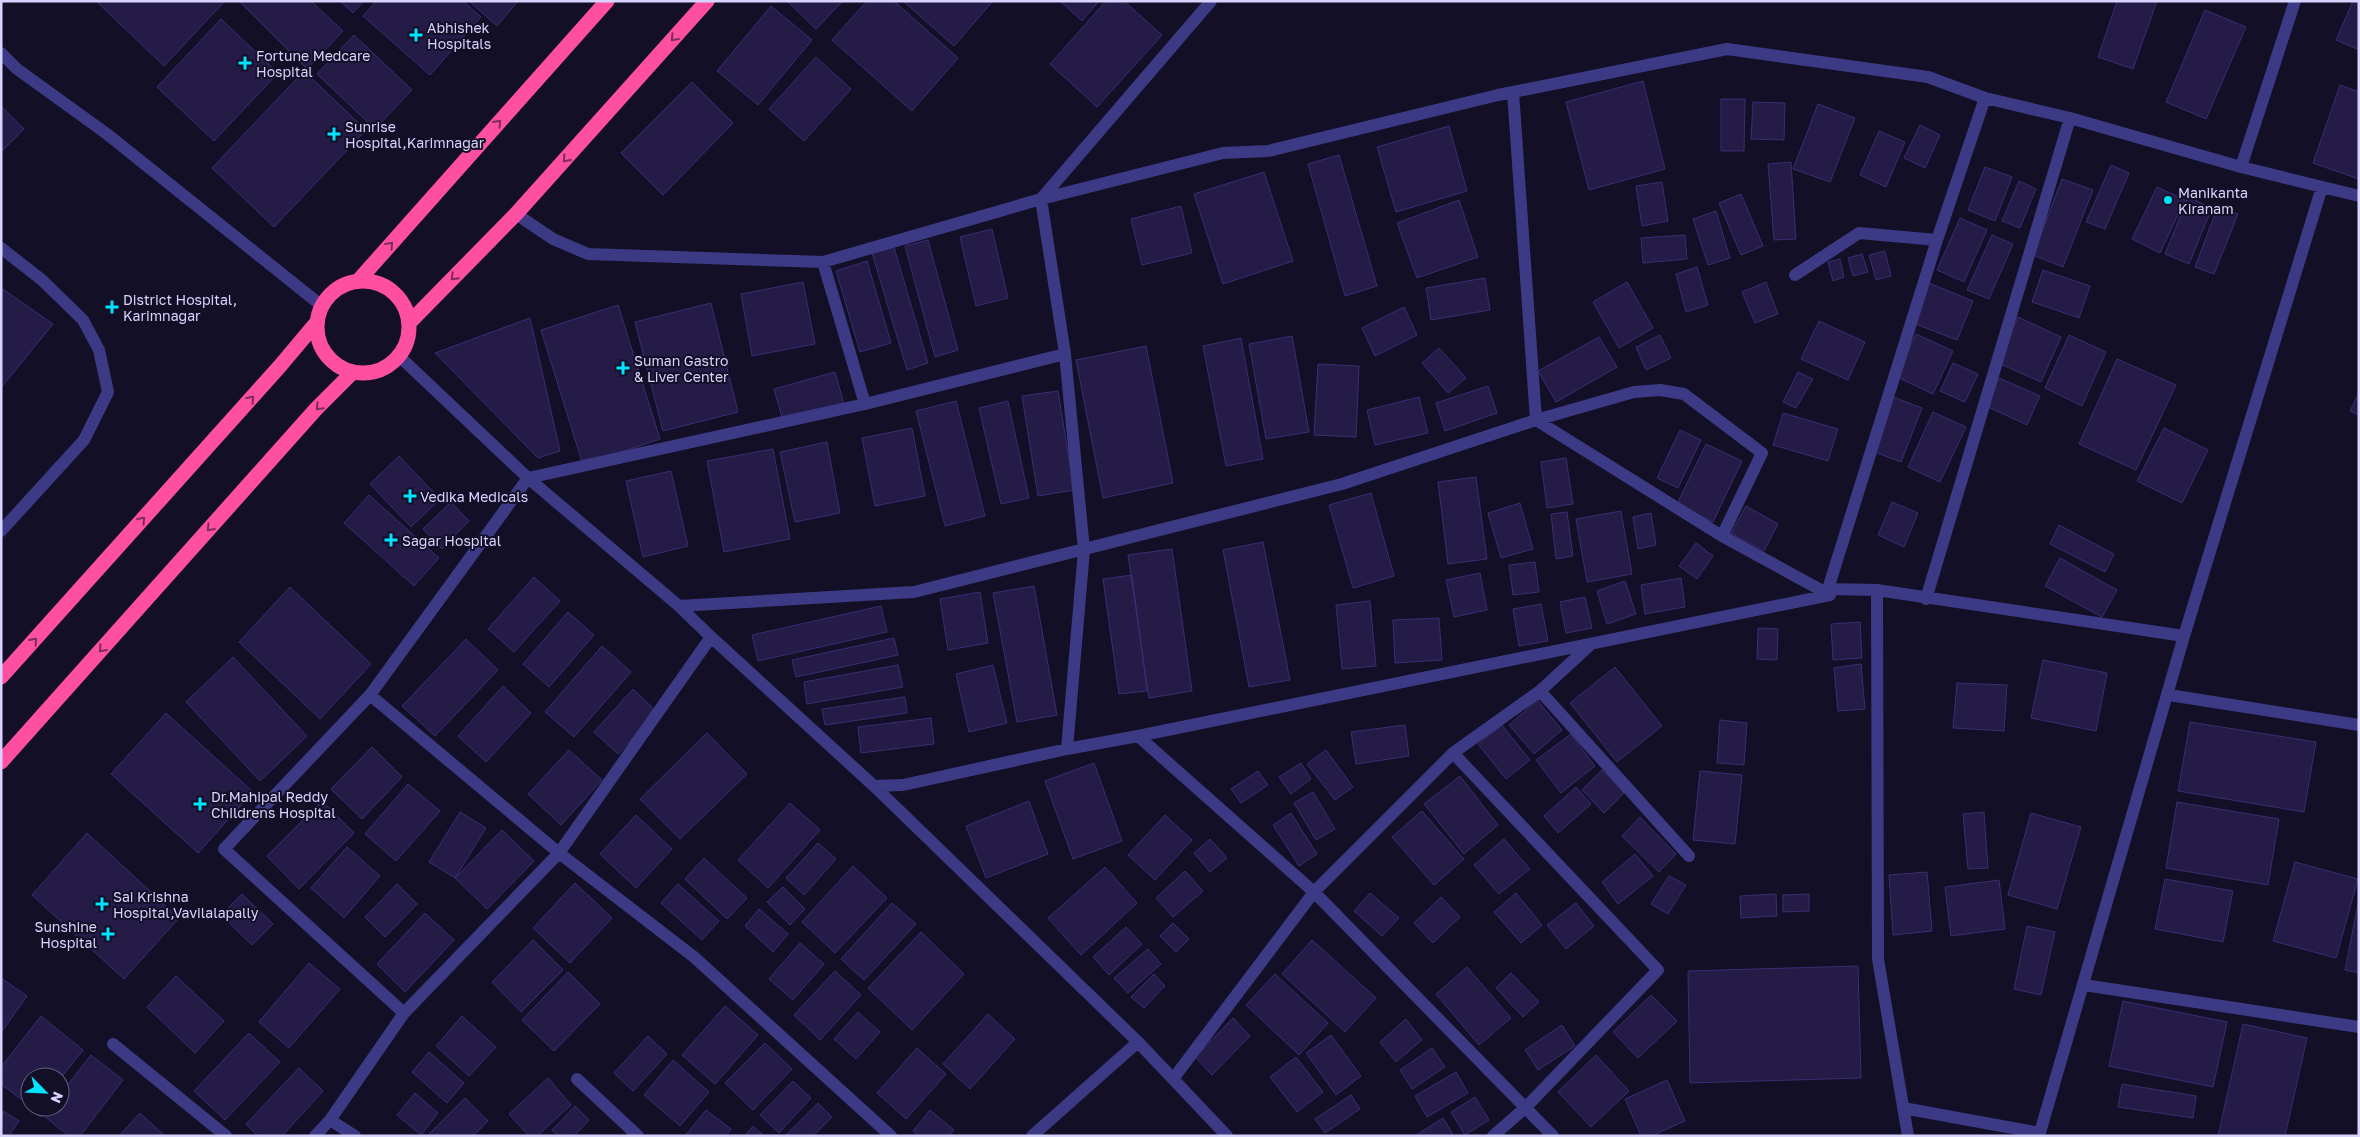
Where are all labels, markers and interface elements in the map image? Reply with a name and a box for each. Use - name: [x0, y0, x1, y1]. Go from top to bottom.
- place label: Abhishek Hospitals: [427, 19, 491, 52]
- marker: Abhishek Hospitals: [409, 28, 423, 42]
- one-way arrow: [671, 32, 680, 41]
- place label: Fortune Medcare Hospital: [256, 47, 370, 80]
- marker: Fortune Medcare Hospital: [238, 56, 252, 70]
- place label: Sunrise Hospital,Karimnagar: [345, 118, 485, 151]
- one-way arrow: [493, 120, 502, 129]
- marker: Sunrise Hospital,Karimnagar: [327, 127, 341, 141]
- one-way arrow: [563, 153, 572, 162]
- place label: Manikanta Kiranam: [2178, 184, 2248, 217]
- marker: Manikanta Kiranam: [2162, 194, 2174, 206]
- one-way arrow: [385, 241, 394, 250]
- one-way arrow: [451, 271, 460, 280]
- place label: District Hospital, Karimnagar: [123, 291, 237, 324]
- marker: District Hospital, Karimnagar: [105, 300, 119, 314]
- place label: Suman Gastro & Liver Center: [634, 352, 729, 385]
- marker: Suman Gastro & Liver Center: [616, 361, 630, 375]
- one-way arrow: [245, 395, 254, 404]
- one-way arrow: [316, 401, 325, 410]
- place label: Vedika Medicals: [420, 488, 528, 505]
- marker: Vedika Medicals: [404, 490, 416, 502]
- one-way arrow: [136, 516, 145, 525]
- one-way arrow: [207, 522, 216, 531]
- place label: Sagar Hospital: [402, 532, 501, 549]
- marker: Sagar Hospital: [384, 533, 398, 547]
- one-way arrow: [28, 637, 37, 646]
- one-way arrow: [99, 644, 108, 653]
- place label: Dr.Mahipal Reddy Childrens Hospital: [211, 788, 336, 821]
- marker: Dr.Mahipal Reddy Childrens Hospital: [193, 797, 207, 811]
- place label: Sai Krishna Hospital,Vavilalapally: [113, 888, 259, 921]
- marker: Sai Krishna Hospital,Vavilalapally: [95, 897, 109, 911]
- place label: Sunshine Hospital: [34, 918, 97, 951]
- marker: Sunshine Hospital: [101, 927, 115, 941]
- north arrow: [20, 1067, 70, 1117]
- text: N: [47, 1089, 67, 1106]

